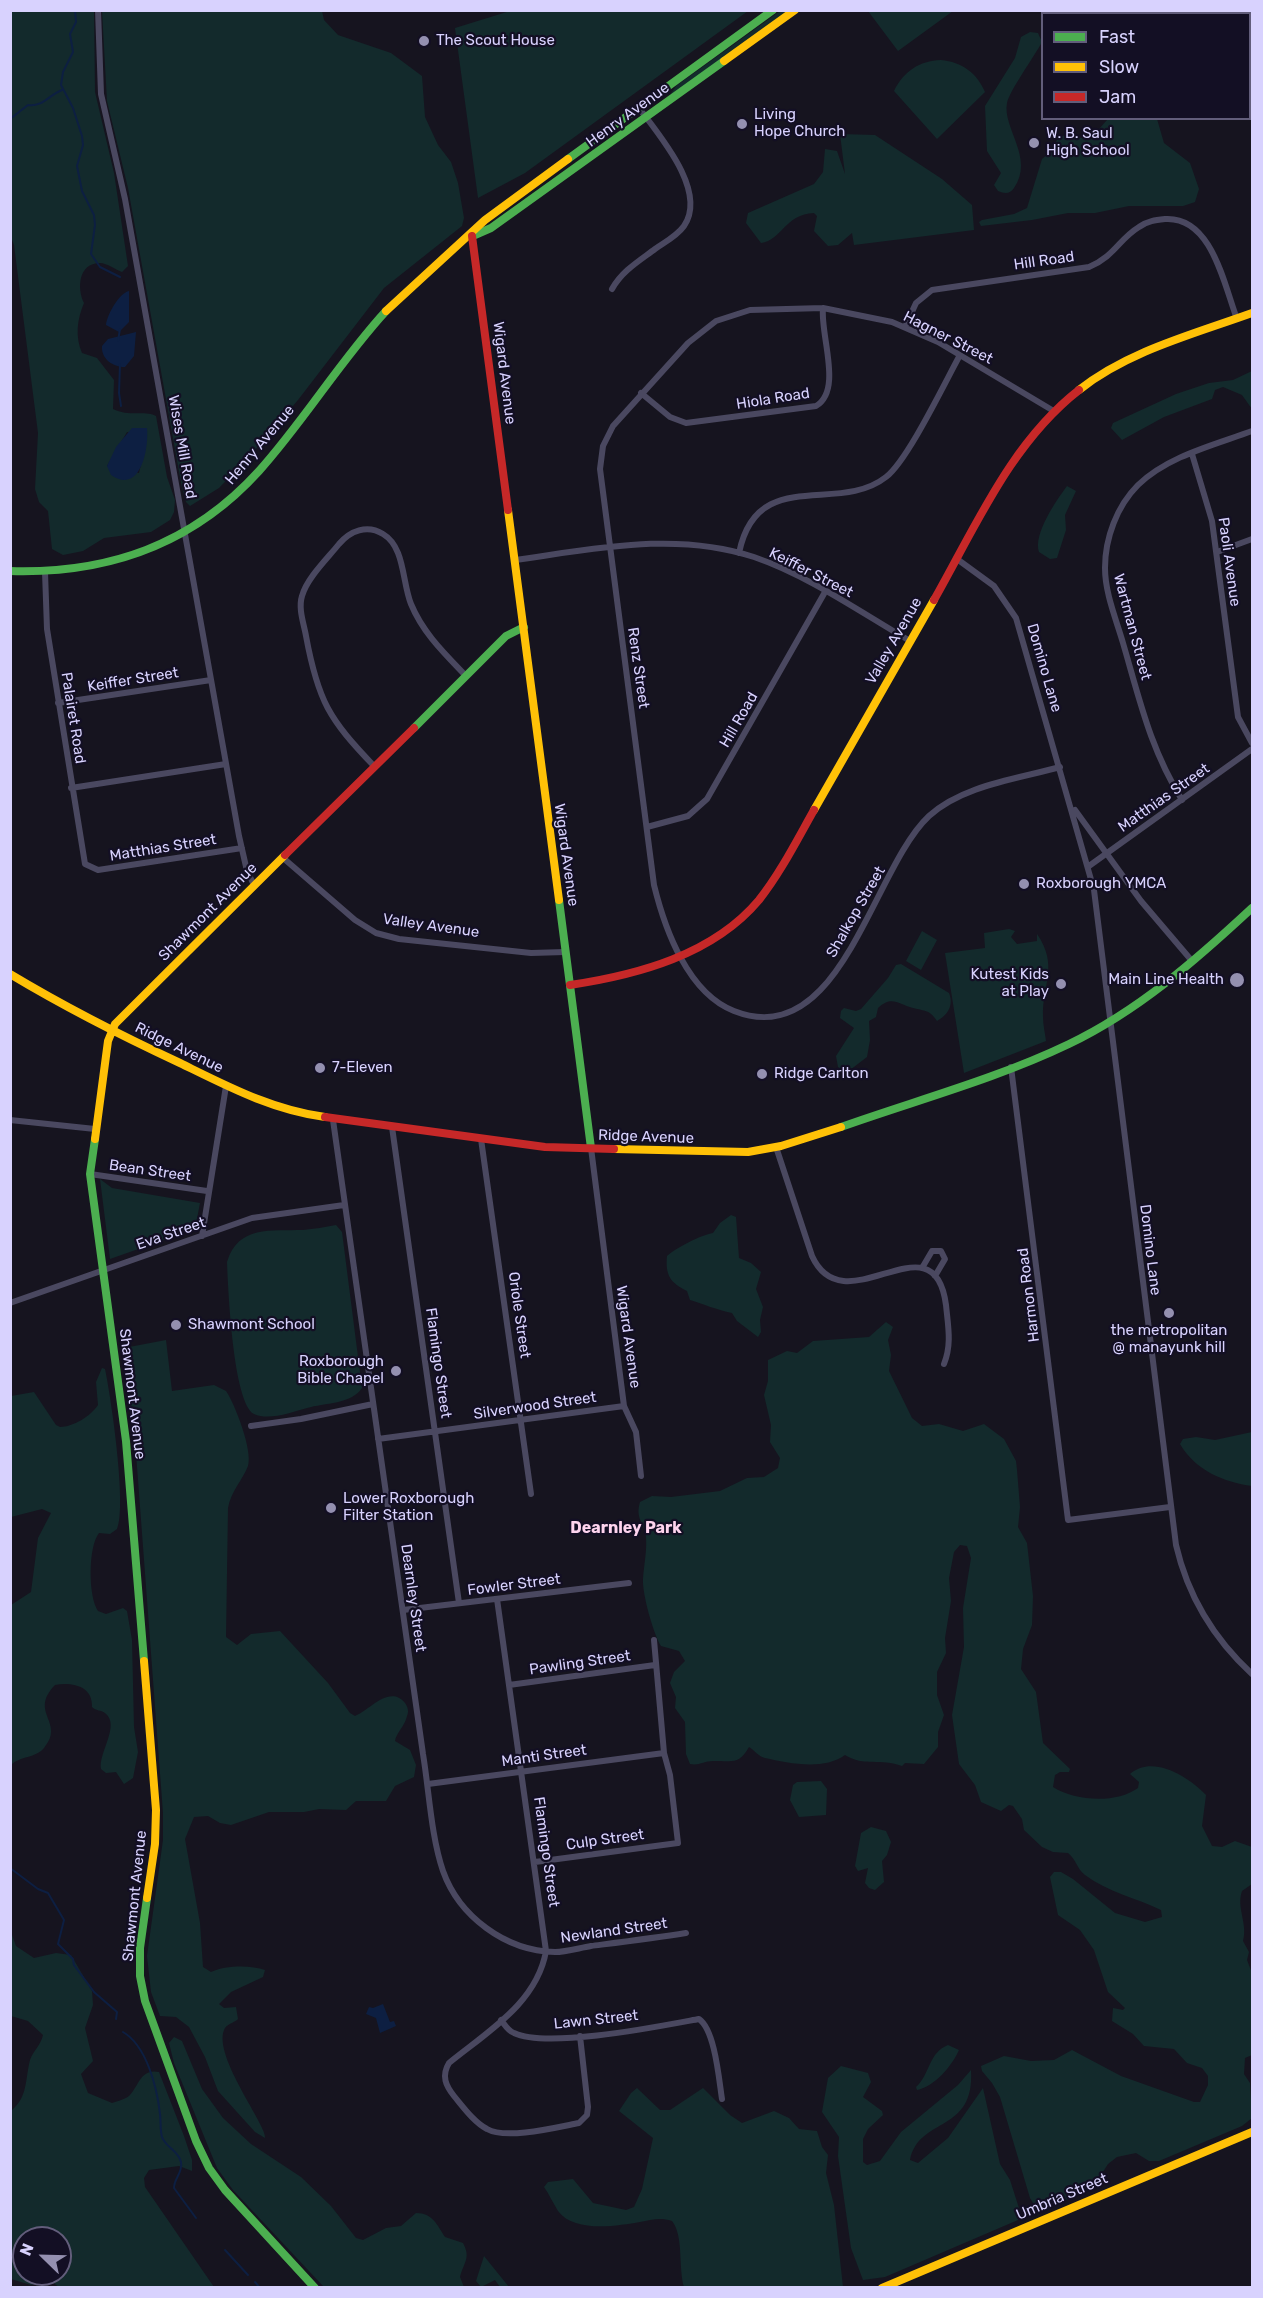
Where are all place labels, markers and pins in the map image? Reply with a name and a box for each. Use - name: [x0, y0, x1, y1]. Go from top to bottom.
- place label: The Scout House: [436, 32, 555, 50]
- marker: The Scout House: [417, 34, 431, 48]
- place label: Living Hope Church: [754, 106, 845, 141]
- marker: Living Hope Church: [735, 117, 749, 131]
- place label: W. B. Saul High School: [1046, 125, 1130, 160]
- marker: W. B. Saul High School: [1027, 136, 1041, 150]
- place label: Roxborough YMCA: [1036, 875, 1166, 893]
- marker: Roxborough YMCA: [1017, 877, 1031, 891]
- place label: Kutest Kids at Play: [971, 966, 1049, 1001]
- place label: Main Line Health: [1108, 971, 1224, 989]
- marker: Main Line Health: [1228, 971, 1246, 989]
- marker: Kutest Kids at Play: [1054, 977, 1068, 991]
- place label: 7-Eleven: [332, 1059, 393, 1077]
- marker: 7-Eleven: [313, 1061, 327, 1075]
- place label: Ridge Carlton: [774, 1065, 869, 1083]
- marker: Ridge Carlton: [755, 1067, 769, 1081]
- marker: the metropolitan @ manayunk hill: [1162, 1306, 1176, 1320]
- place label: Shawmont School: [188, 1316, 315, 1334]
- marker: Shawmont School: [169, 1318, 183, 1332]
- place label: the metropolitan @ manayunk hill: [1111, 1322, 1227, 1357]
- place label: Roxborough Bible Chapel: [297, 1353, 384, 1388]
- marker: Roxborough Bible Chapel: [389, 1364, 403, 1378]
- place label: Lower Roxborough Filter Station: [343, 1490, 474, 1525]
- marker: Lower Roxborough Filter Station: [324, 1501, 338, 1515]

